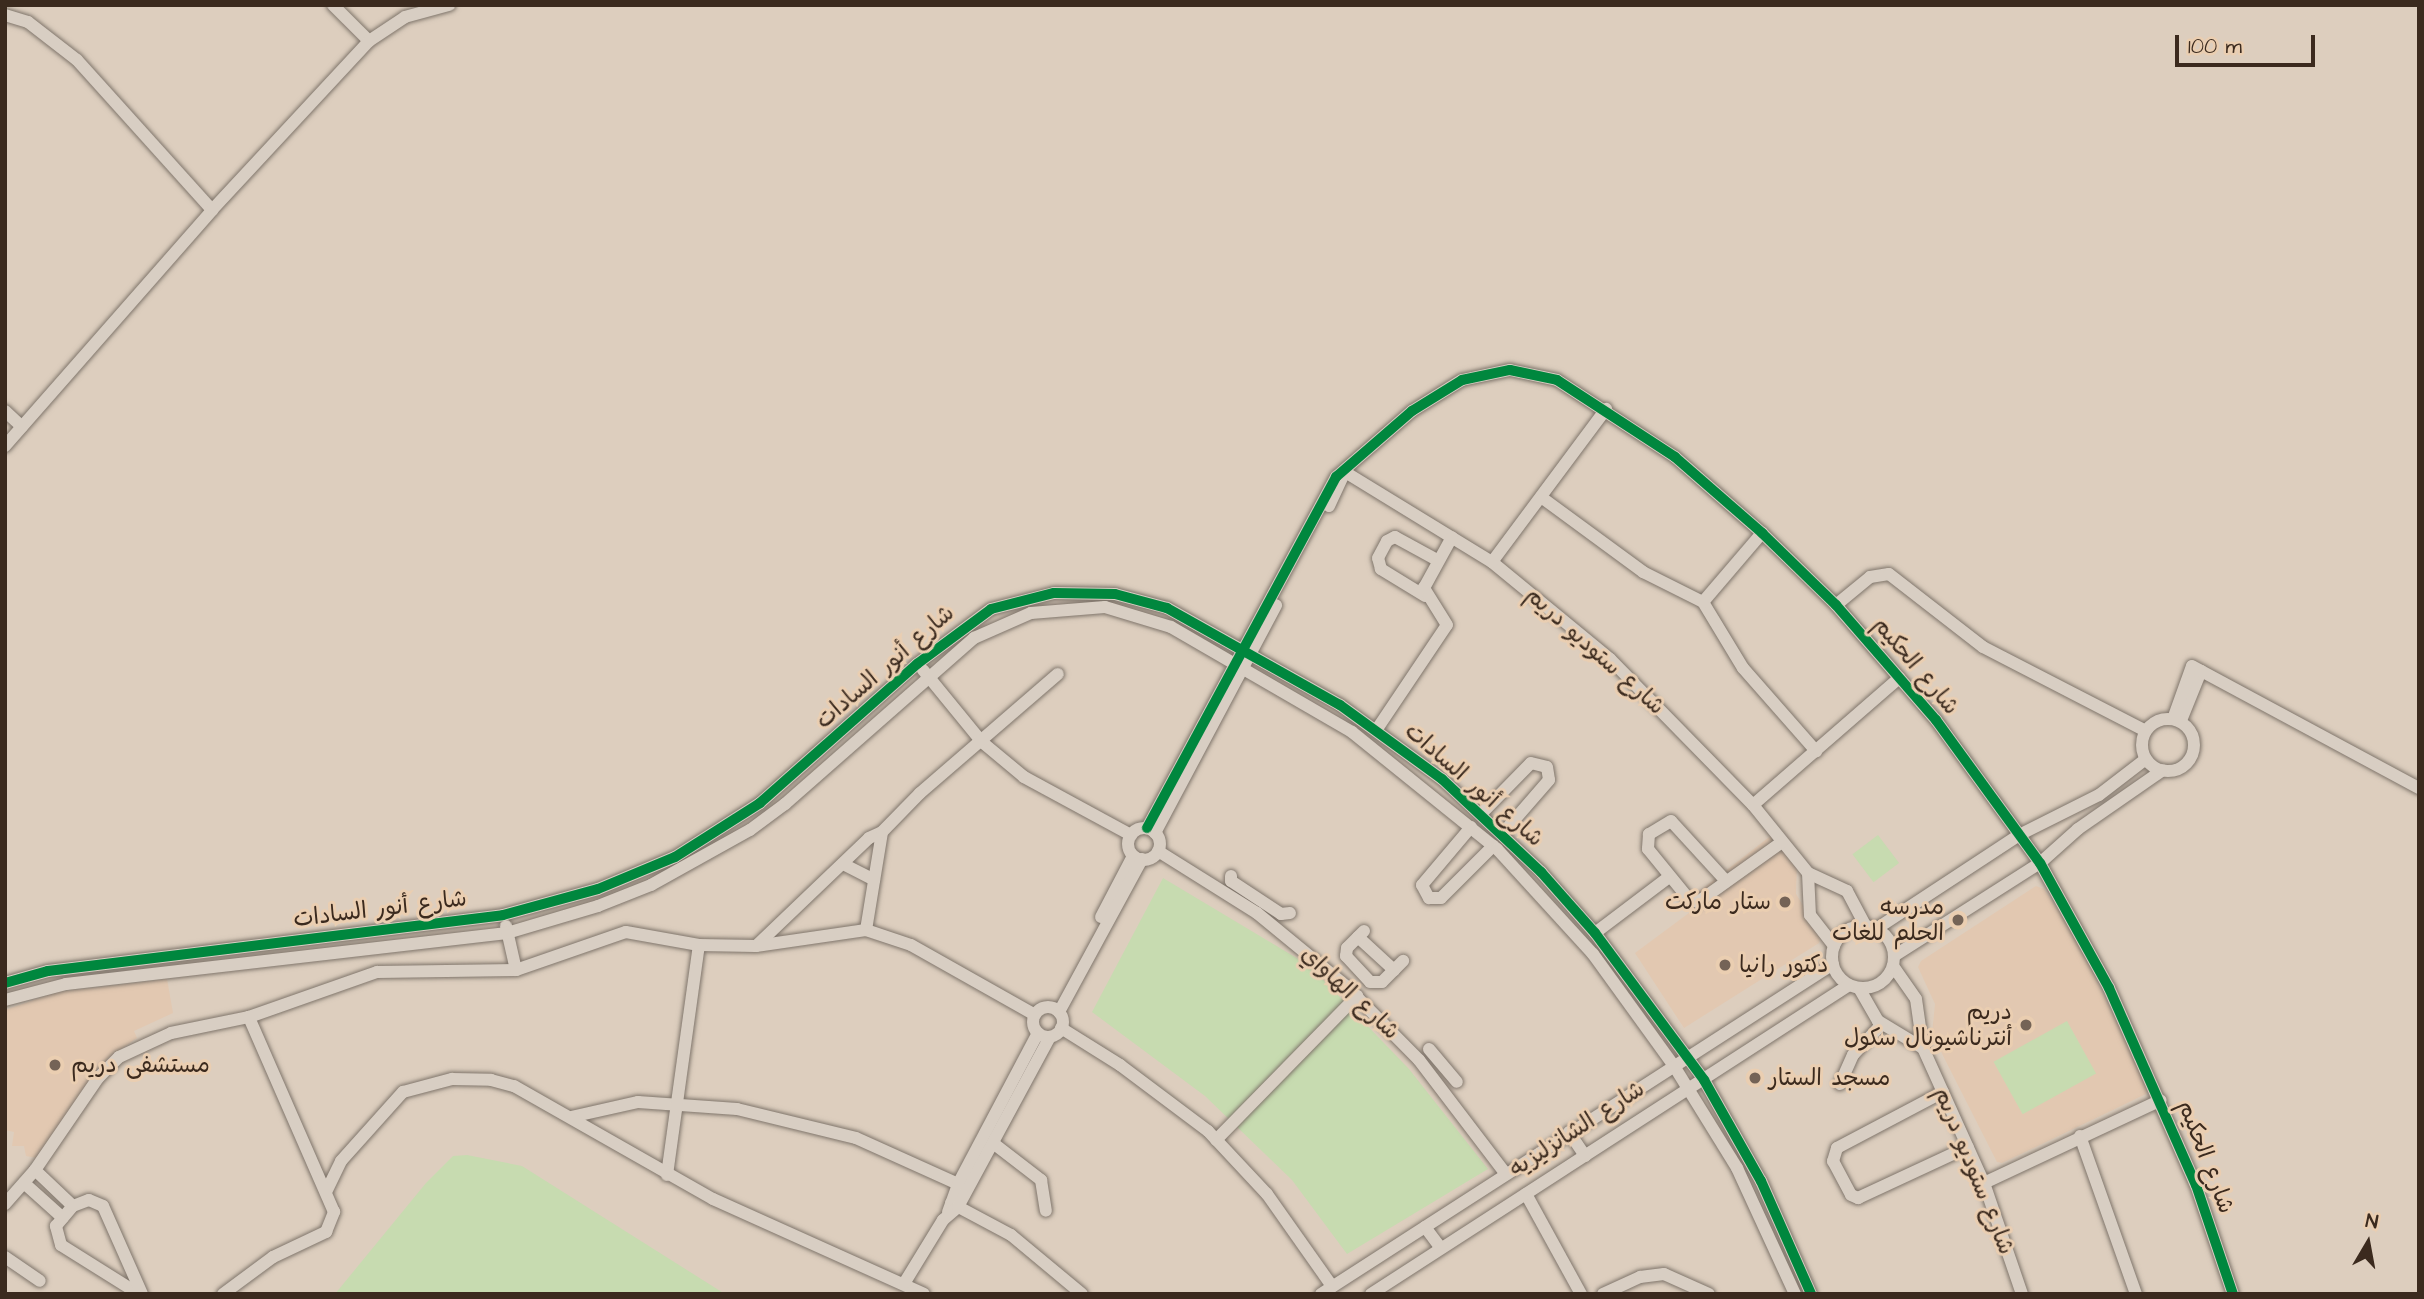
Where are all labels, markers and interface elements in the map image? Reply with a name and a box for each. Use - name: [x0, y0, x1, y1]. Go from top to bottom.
- scale bar: [2179, 21, 2319, 65]
- text: 100 m: [2188, 32, 2242, 61]
- street label: شارع ستوديو دريم: [1520, 581, 1670, 721]
- street label: شارع أنور السادات: [810, 599, 960, 735]
- street label: شارع الحكيم: [1867, 612, 1965, 720]
- street label: شارع أنور السادات: [1399, 717, 1549, 853]
- street label: شارع أنور السادات: [292, 885, 468, 933]
- place label: ستار ماركت: [1665, 888, 1771, 916]
- place label: مدرسه الحلم للغات: [1832, 893, 1944, 947]
- marker: ستار ماركت: [1777, 894, 1793, 910]
- marker: مدرسه الحلم للغات: [1950, 912, 1966, 928]
- street label: شارع الهاواي: [1295, 941, 1405, 1045]
- place label: دكتور رانيا: [1739, 951, 1828, 979]
- marker: دكتور رانيا: [1717, 957, 1733, 973]
- place label: دريم أنترناشيونال سكول: [1844, 998, 2012, 1052]
- marker: دريم أنترناشيونال سكول: [2018, 1017, 2034, 1033]
- place label: مستشفى دريم: [71, 1051, 210, 1079]
- marker: مستشفى دريم: [45, 1055, 65, 1075]
- place label: مسجد الستار: [1769, 1064, 1890, 1092]
- marker: مسجد الستار: [1747, 1070, 1763, 1086]
- street label: شارع الشانزليزيه: [1504, 1075, 1650, 1183]
- street label: شارع ستوديو دريم: [1928, 1084, 2020, 1258]
- street label: شارع الحكيم: [2172, 1097, 2240, 1217]
- text: N: [2364, 1207, 2380, 1236]
- north arrow: [2333, 1208, 2403, 1278]

